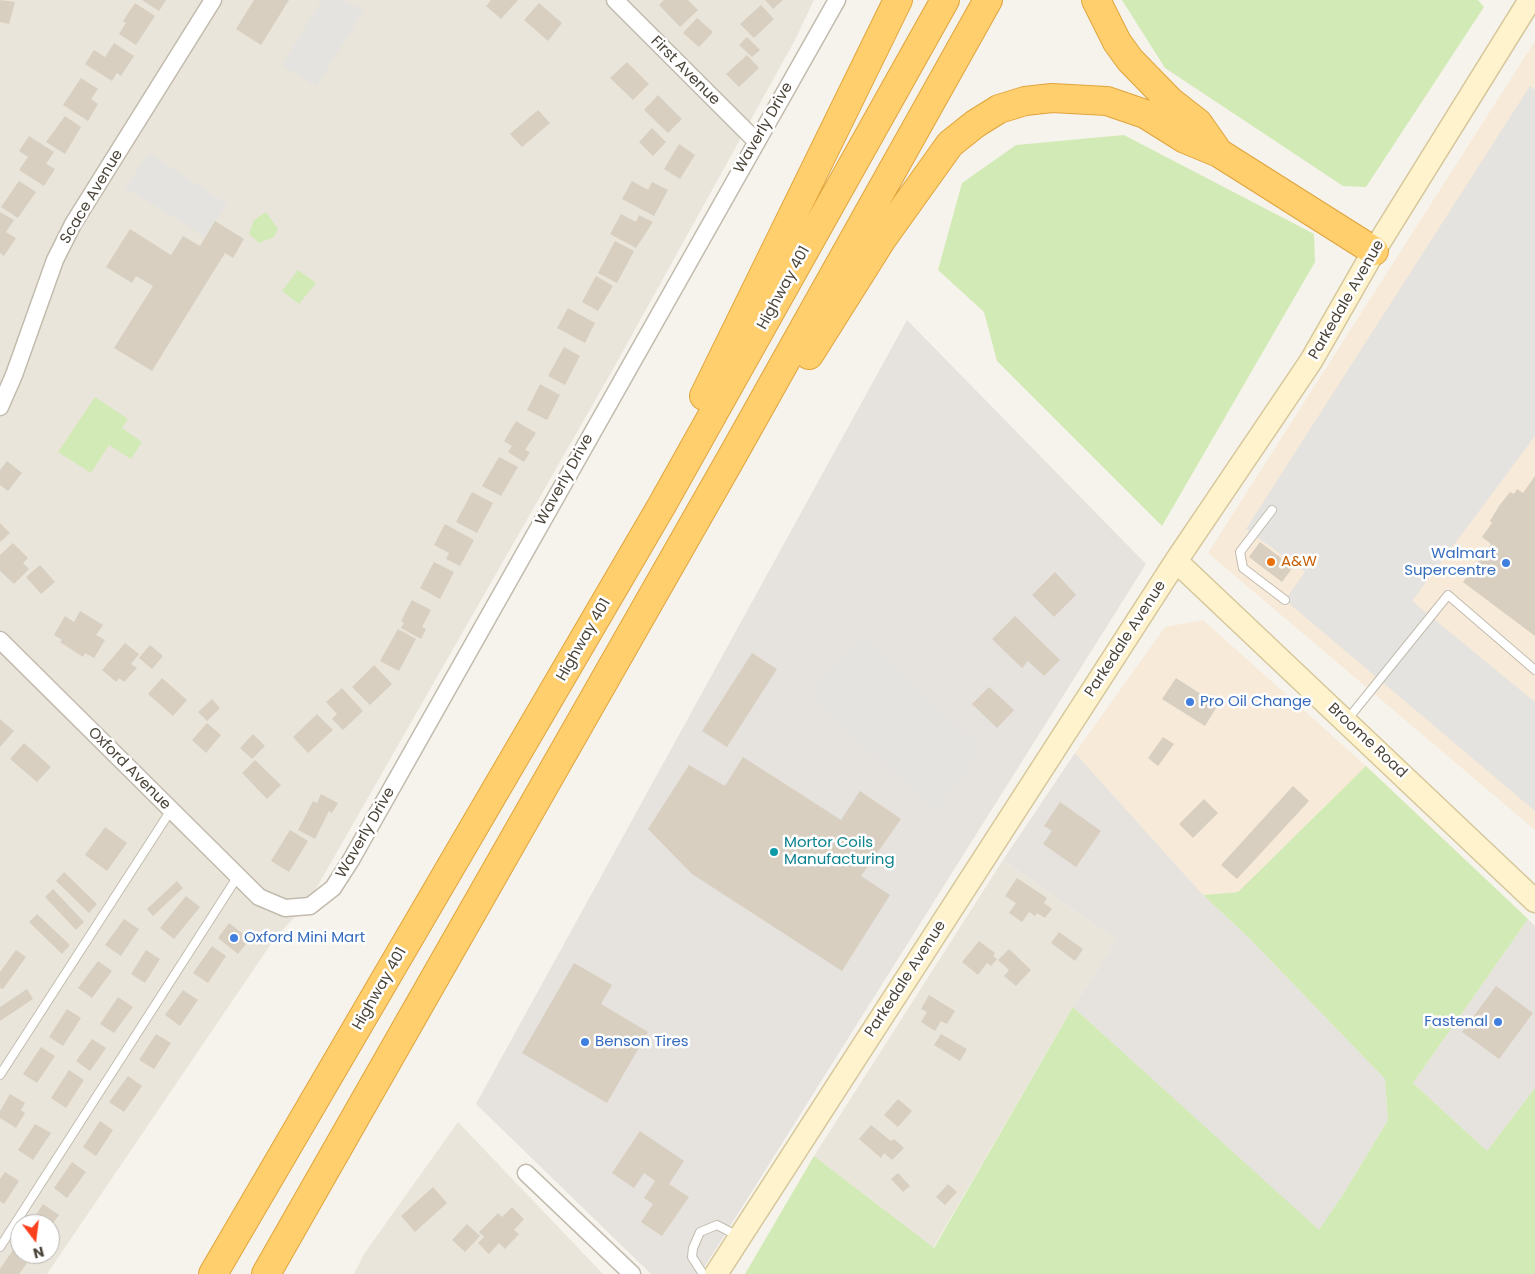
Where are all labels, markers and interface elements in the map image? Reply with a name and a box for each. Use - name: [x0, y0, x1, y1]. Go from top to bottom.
- street label: First Avenue: [647, 33, 723, 109]
- street label: Waverly Drive: [731, 79, 797, 177]
- street label: Scace Avenue: [57, 147, 127, 247]
- street label: Parkedale Avenue: [1305, 237, 1389, 363]
- street label: Highway 401: [754, 243, 814, 333]
- street label: Waverly Drive: [532, 431, 598, 529]
- place label: Walmart Supercentre: [1404, 545, 1496, 580]
- place label: A&W: [1281, 553, 1317, 571]
- marker: A&W: [1265, 556, 1277, 568]
- marker: Walmart Supercentre: [1500, 557, 1512, 569]
- street label: Parkedale Avenue: [1082, 577, 1170, 701]
- street label: Highway 401: [553, 596, 615, 684]
- place label: Pro Oil Change: [1200, 693, 1311, 711]
- marker: Pro Oil Change: [1184, 696, 1196, 708]
- street label: Broome Road: [1324, 700, 1410, 782]
- street label: Oxford Avenue: [84, 724, 174, 814]
- street label: Waverly Drive: [333, 784, 399, 882]
- place label: Mortor Coils Manufacturing: [784, 834, 895, 869]
- marker: Mortor Coils Manufacturing: [768, 846, 780, 858]
- street label: Parkedale Avenue: [862, 917, 950, 1041]
- place label: Oxford Mini Mart: [244, 929, 365, 947]
- marker: Oxford Mini Mart: [228, 932, 240, 944]
- street label: Highway 401: [349, 945, 411, 1033]
- place label: Fastenal: [1424, 1013, 1488, 1031]
- marker: Fastenal: [1492, 1016, 1504, 1028]
- place label: Benson Tires: [595, 1033, 689, 1051]
- marker: Benson Tires: [579, 1036, 591, 1048]
- north arrow: [10, 1214, 60, 1264]
- text: N: [31, 1242, 46, 1264]

